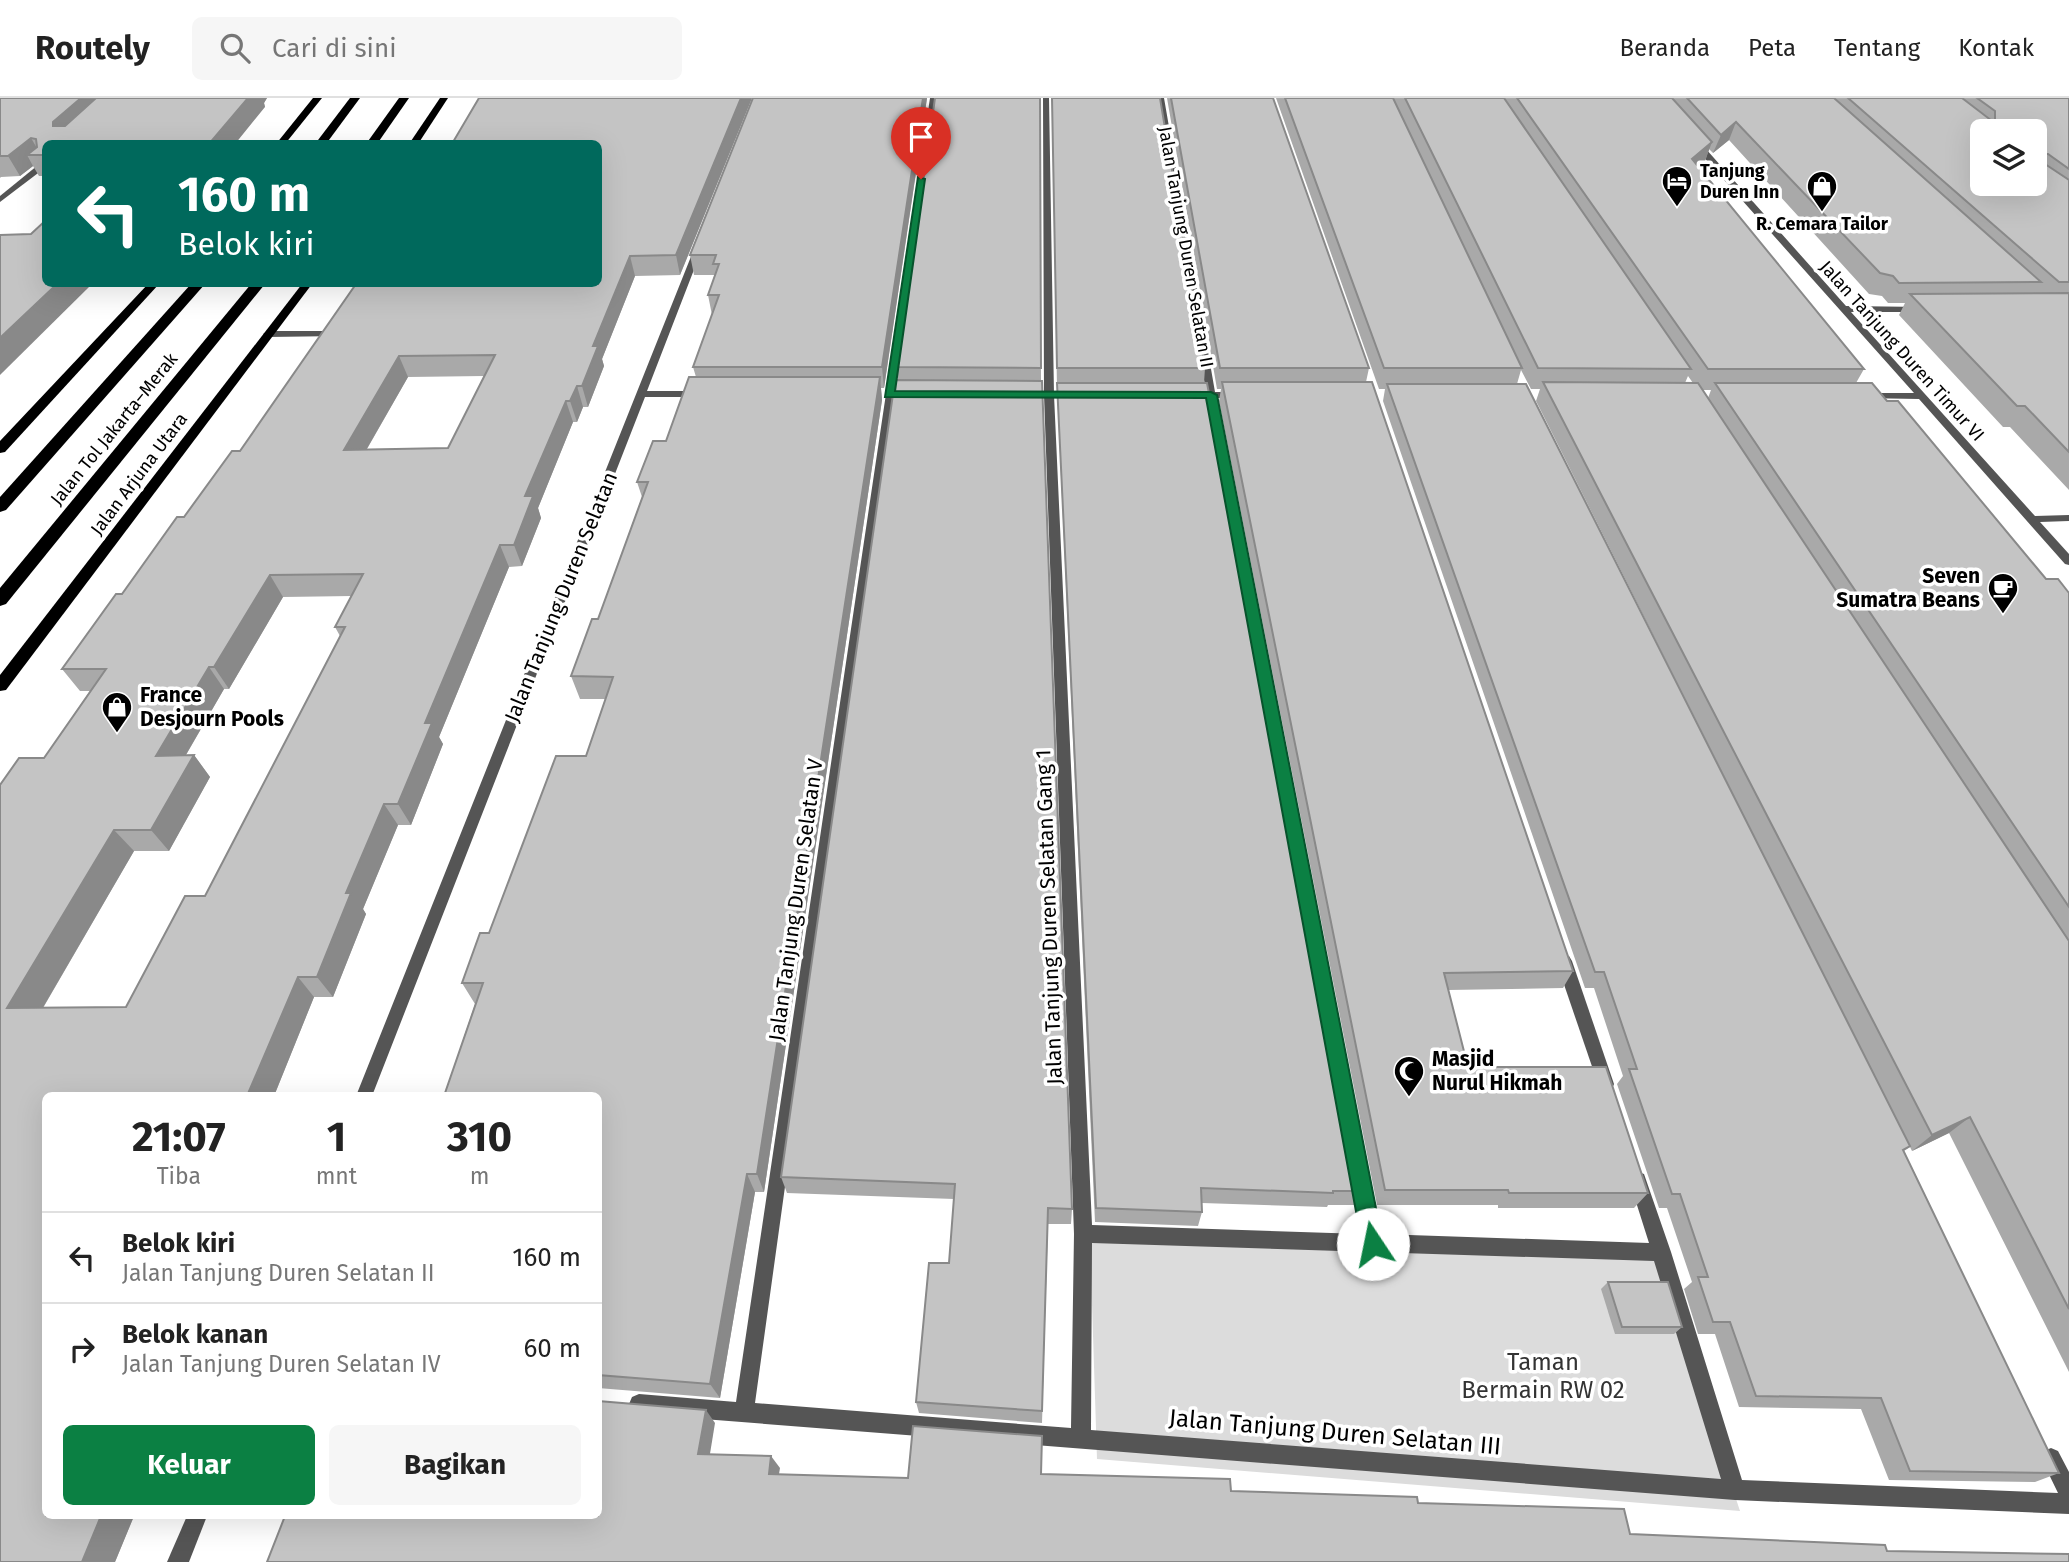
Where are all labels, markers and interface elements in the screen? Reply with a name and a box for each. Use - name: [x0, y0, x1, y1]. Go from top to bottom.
- search box: [192, 17, 682, 80]
- text: Routely: [35, 28, 150, 68]
- icon: search: [216, 29, 254, 67]
- text: Cari di sini: [272, 33, 396, 64]
- text: Beranda: [1619, 34, 1710, 62]
- text: Peta: [1748, 34, 1796, 62]
- text: Tentang: [1834, 34, 1920, 62]
- text: Kontak: [1958, 34, 2034, 62]
- pin: [891, 107, 951, 179]
- icon: arrive: [902, 118, 940, 156]
- map controls: [1970, 119, 2047, 196]
- button: layers: [1970, 119, 2047, 196]
- street label: Jalan Tanjung Duren Selatan II: [1154, 125, 1218, 369]
- place label: Tanjung Duren Inn: [1700, 160, 1779, 203]
- hotel icon: Tanjung Duren Inn: [1660, 164, 1694, 208]
- text: 160 m: [178, 165, 310, 224]
- icon: left: [63, 168, 154, 259]
- shop icon: R. Cemara Tailor: [1805, 169, 1839, 213]
- place label: R. Cemara Tailor: [1756, 213, 1889, 235]
- text: Belok kiri: [178, 225, 314, 263]
- street label: Jalan Tanjung Duren Timur VI: [1815, 256, 1989, 446]
- street label: Jalan Tol Jakarta–Merak: [46, 348, 183, 510]
- street label: Jalan Arjuna Utara: [86, 409, 192, 539]
- street label: Jalan Tanjung Duren Selatan: [499, 468, 623, 726]
- place label: Seven Sumatra Beans: [1836, 563, 1980, 613]
- cafe icon: Seven Sumatra Beans: [1986, 571, 2020, 615]
- place label: France Desjourn Pools: [140, 682, 284, 732]
- shop icon: France Desjourn Pools: [100, 690, 134, 734]
- street label: Jalan Tanjung Duren Selatan Gang 1: [1030, 749, 1068, 1085]
- street label: Jalan Tanjung Duren Selatan V: [763, 757, 829, 1043]
- place label: Masjid Nurul Hikmah: [1432, 1046, 1562, 1096]
- mosque icon: Masjid Nurul Hikmah: [1392, 1054, 1426, 1098]
- text: 21:07: [132, 1112, 226, 1162]
- text: 1: [327, 1112, 346, 1162]
- text: 310: [447, 1112, 512, 1162]
- text: Tiba: [157, 1162, 201, 1190]
- text: mnt: [316, 1162, 357, 1190]
- text: m: [470, 1162, 489, 1190]
- position arrow: [1336, 1207, 1410, 1281]
- text: Belok kiri: [122, 1228, 235, 1259]
- icon: left: [63, 1239, 101, 1277]
- text: 160 m: [512, 1242, 581, 1273]
- text: Jalan Tanjung Duren Selatan II: [122, 1259, 435, 1287]
- text: Belok kanan: [122, 1319, 268, 1350]
- icon: right: [63, 1330, 101, 1368]
- text: 60 m: [523, 1333, 581, 1364]
- park label: Taman Bermain RW 02: [1461, 1348, 1625, 1404]
- text: Jalan Tanjung Duren Selatan IV: [122, 1350, 441, 1378]
- street label: Jalan Tanjung Duren Selatan III: [1168, 1404, 1502, 1460]
- button: Keluar: [63, 1425, 315, 1505]
- button: Bagikan: [329, 1425, 581, 1505]

